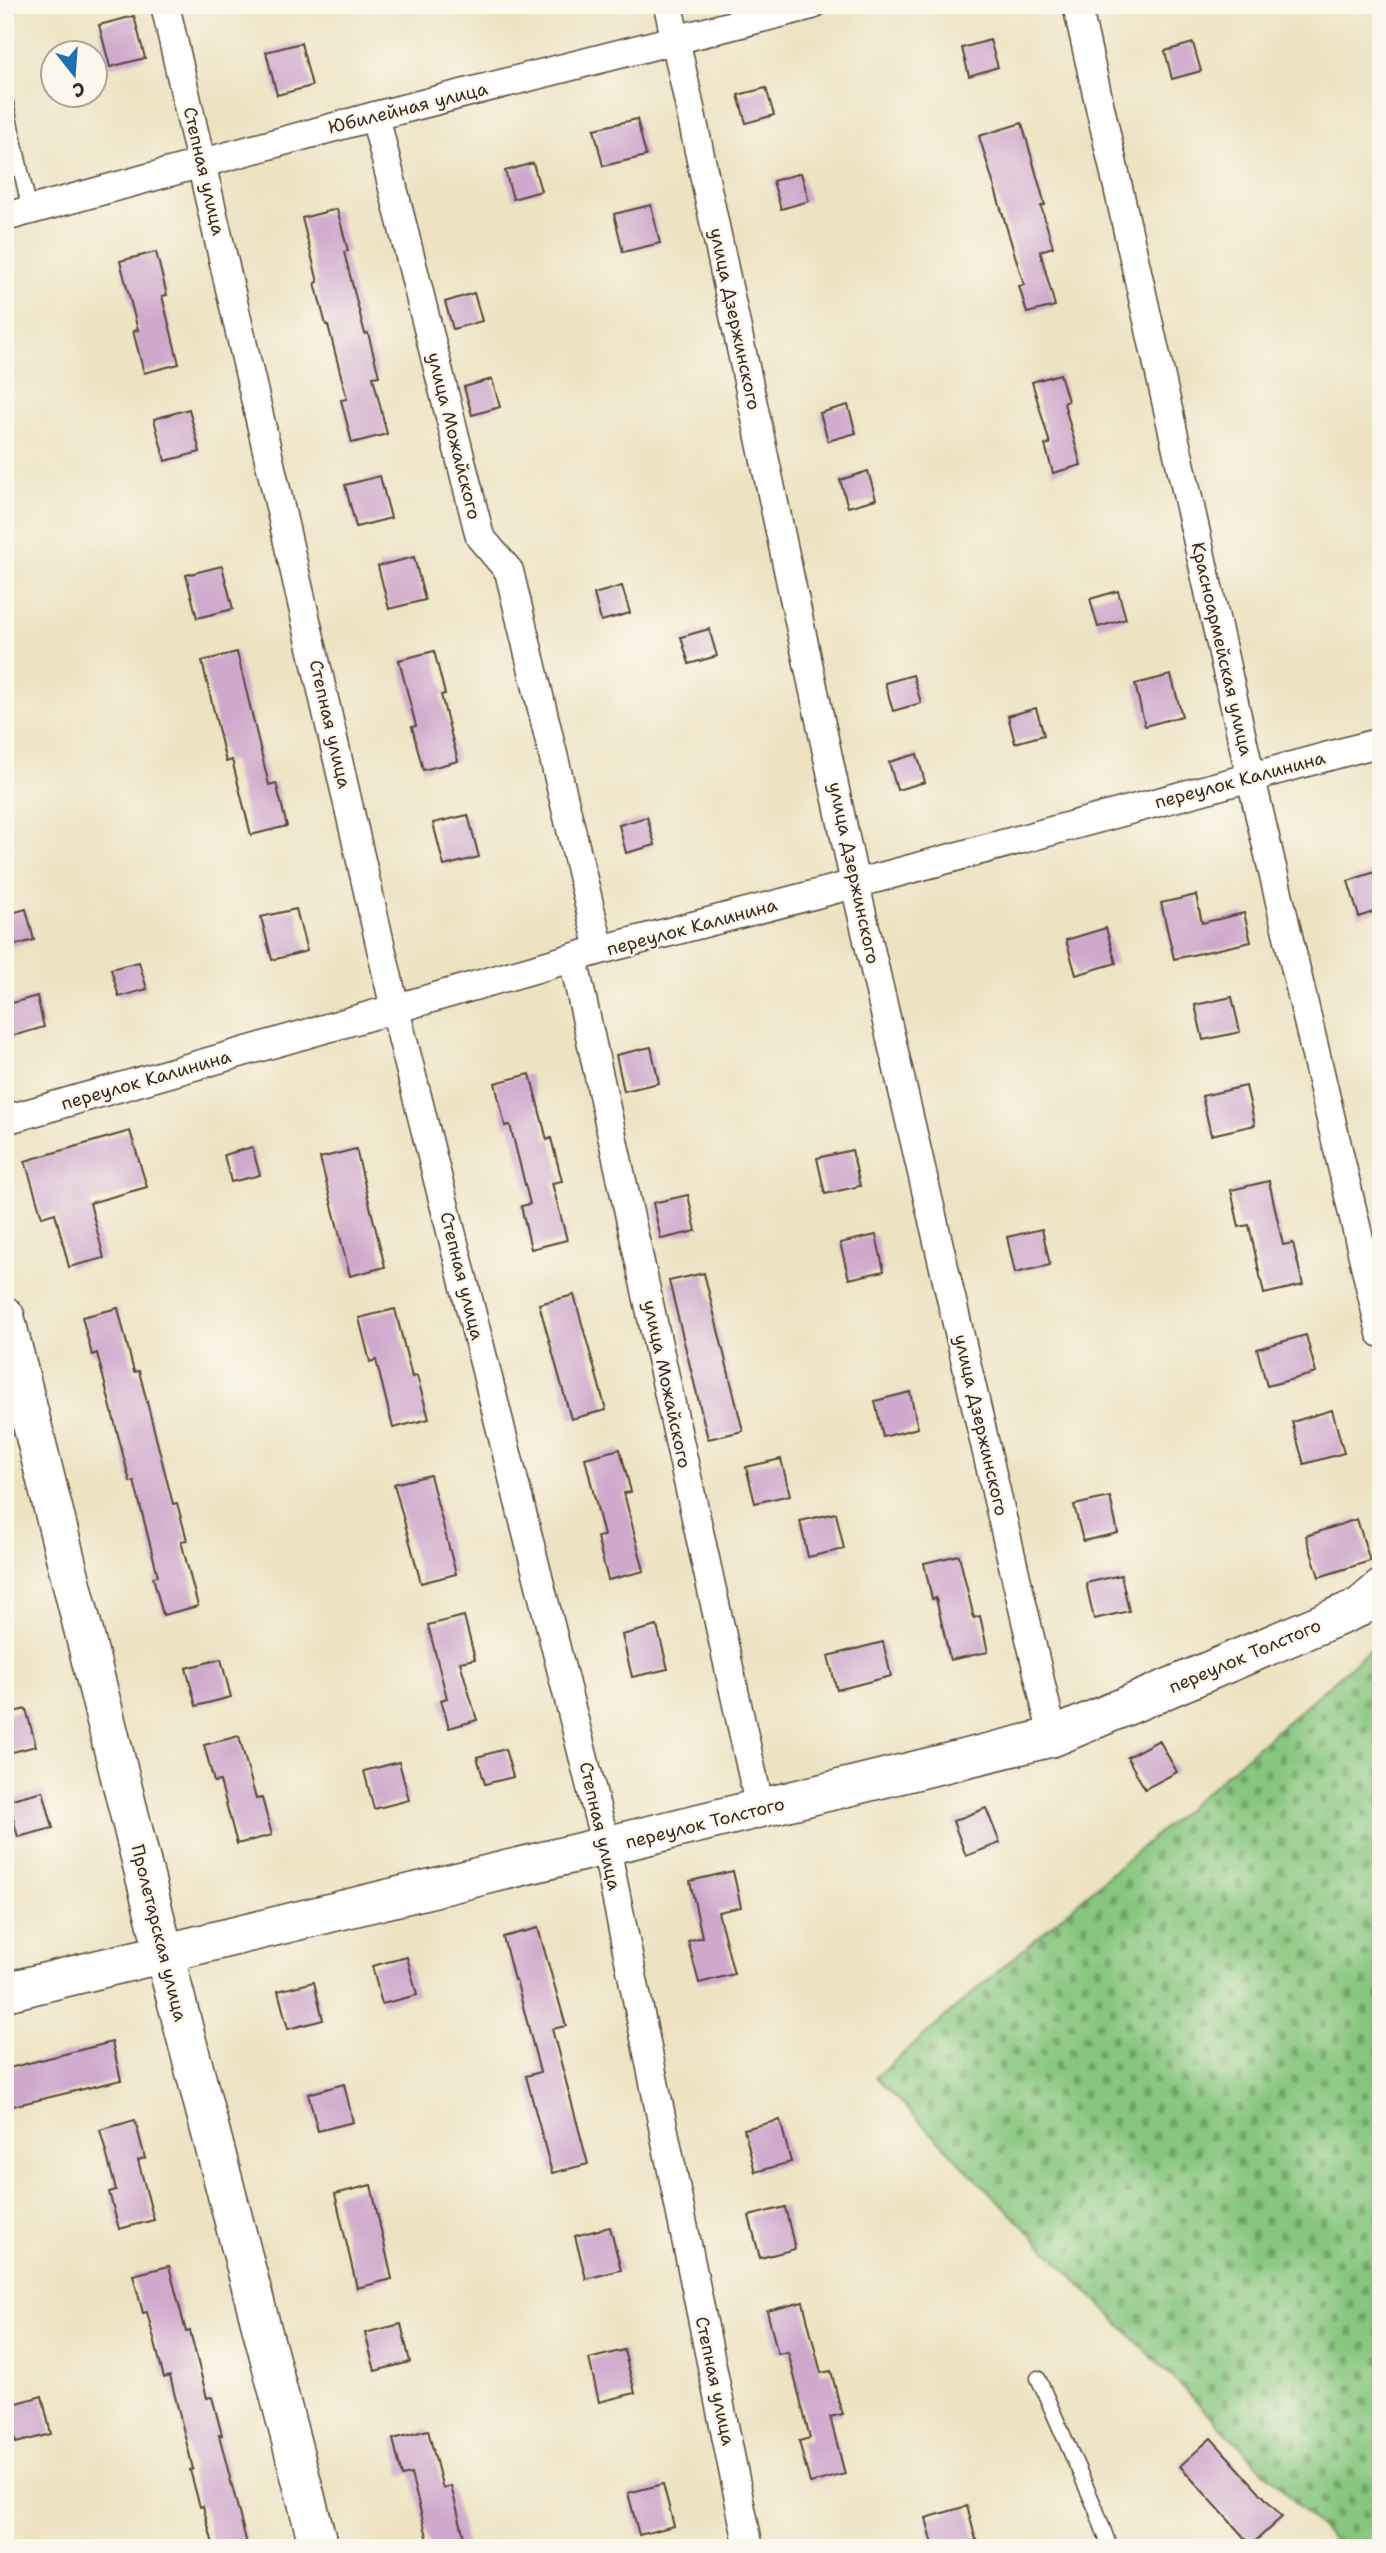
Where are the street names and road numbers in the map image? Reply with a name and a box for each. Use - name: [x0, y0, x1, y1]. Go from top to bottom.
- street label: Юбилейная улица: [326, 77, 490, 139]
- street label: Степная улица: [178, 104, 230, 238]
- street label: улица Дзержинского: [704, 226, 766, 412]
- street label: улица Можайского: [422, 350, 486, 522]
- street label: Красноармейская улица: [1186, 540, 1258, 758]
- street label: Степная улица: [304, 657, 356, 791]
- street label: переулок Калинина: [1152, 746, 1328, 814]
- street label: улица Дзержинского: [823, 780, 885, 966]
- street label: переулок Калинина: [604, 893, 780, 961]
- street label: переулок Калинина: [58, 1044, 234, 1116]
- street label: Степная улица: [434, 1209, 490, 1343]
- street label: улица Можайского: [637, 1298, 697, 1470]
- street label: улица Дзержинского: [948, 1332, 1014, 1518]
- street label: переулок Толстого: [1165, 1613, 1325, 1699]
- street label: Степная улица: [574, 1759, 626, 1893]
- street label: переулок Толстого: [623, 1792, 787, 1854]
- street label: Пролетарская улица: [125, 1842, 193, 2024]
- street label: Степная улица: [690, 2314, 740, 2448]

